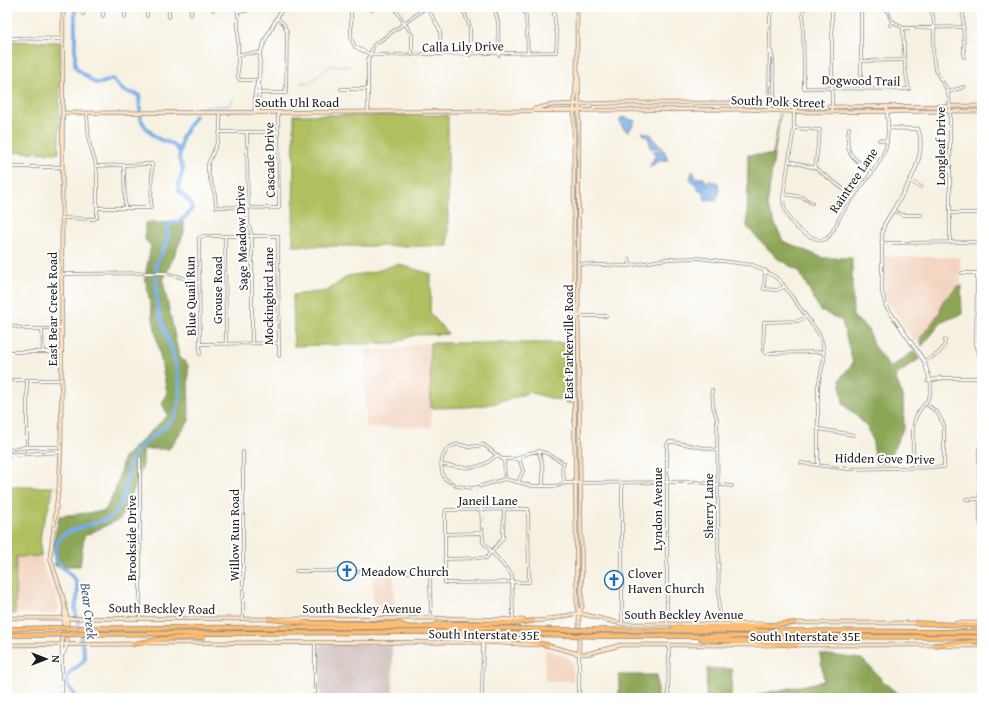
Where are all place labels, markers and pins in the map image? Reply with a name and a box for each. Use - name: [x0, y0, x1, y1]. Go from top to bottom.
- church icon: Meadow Church: [336, 560, 358, 582]
- place label: Meadow Church: [361, 562, 449, 581]
- place label: Clover Haven Church: [628, 564, 705, 598]
- church icon: Clover Haven Church: [603, 569, 625, 591]

